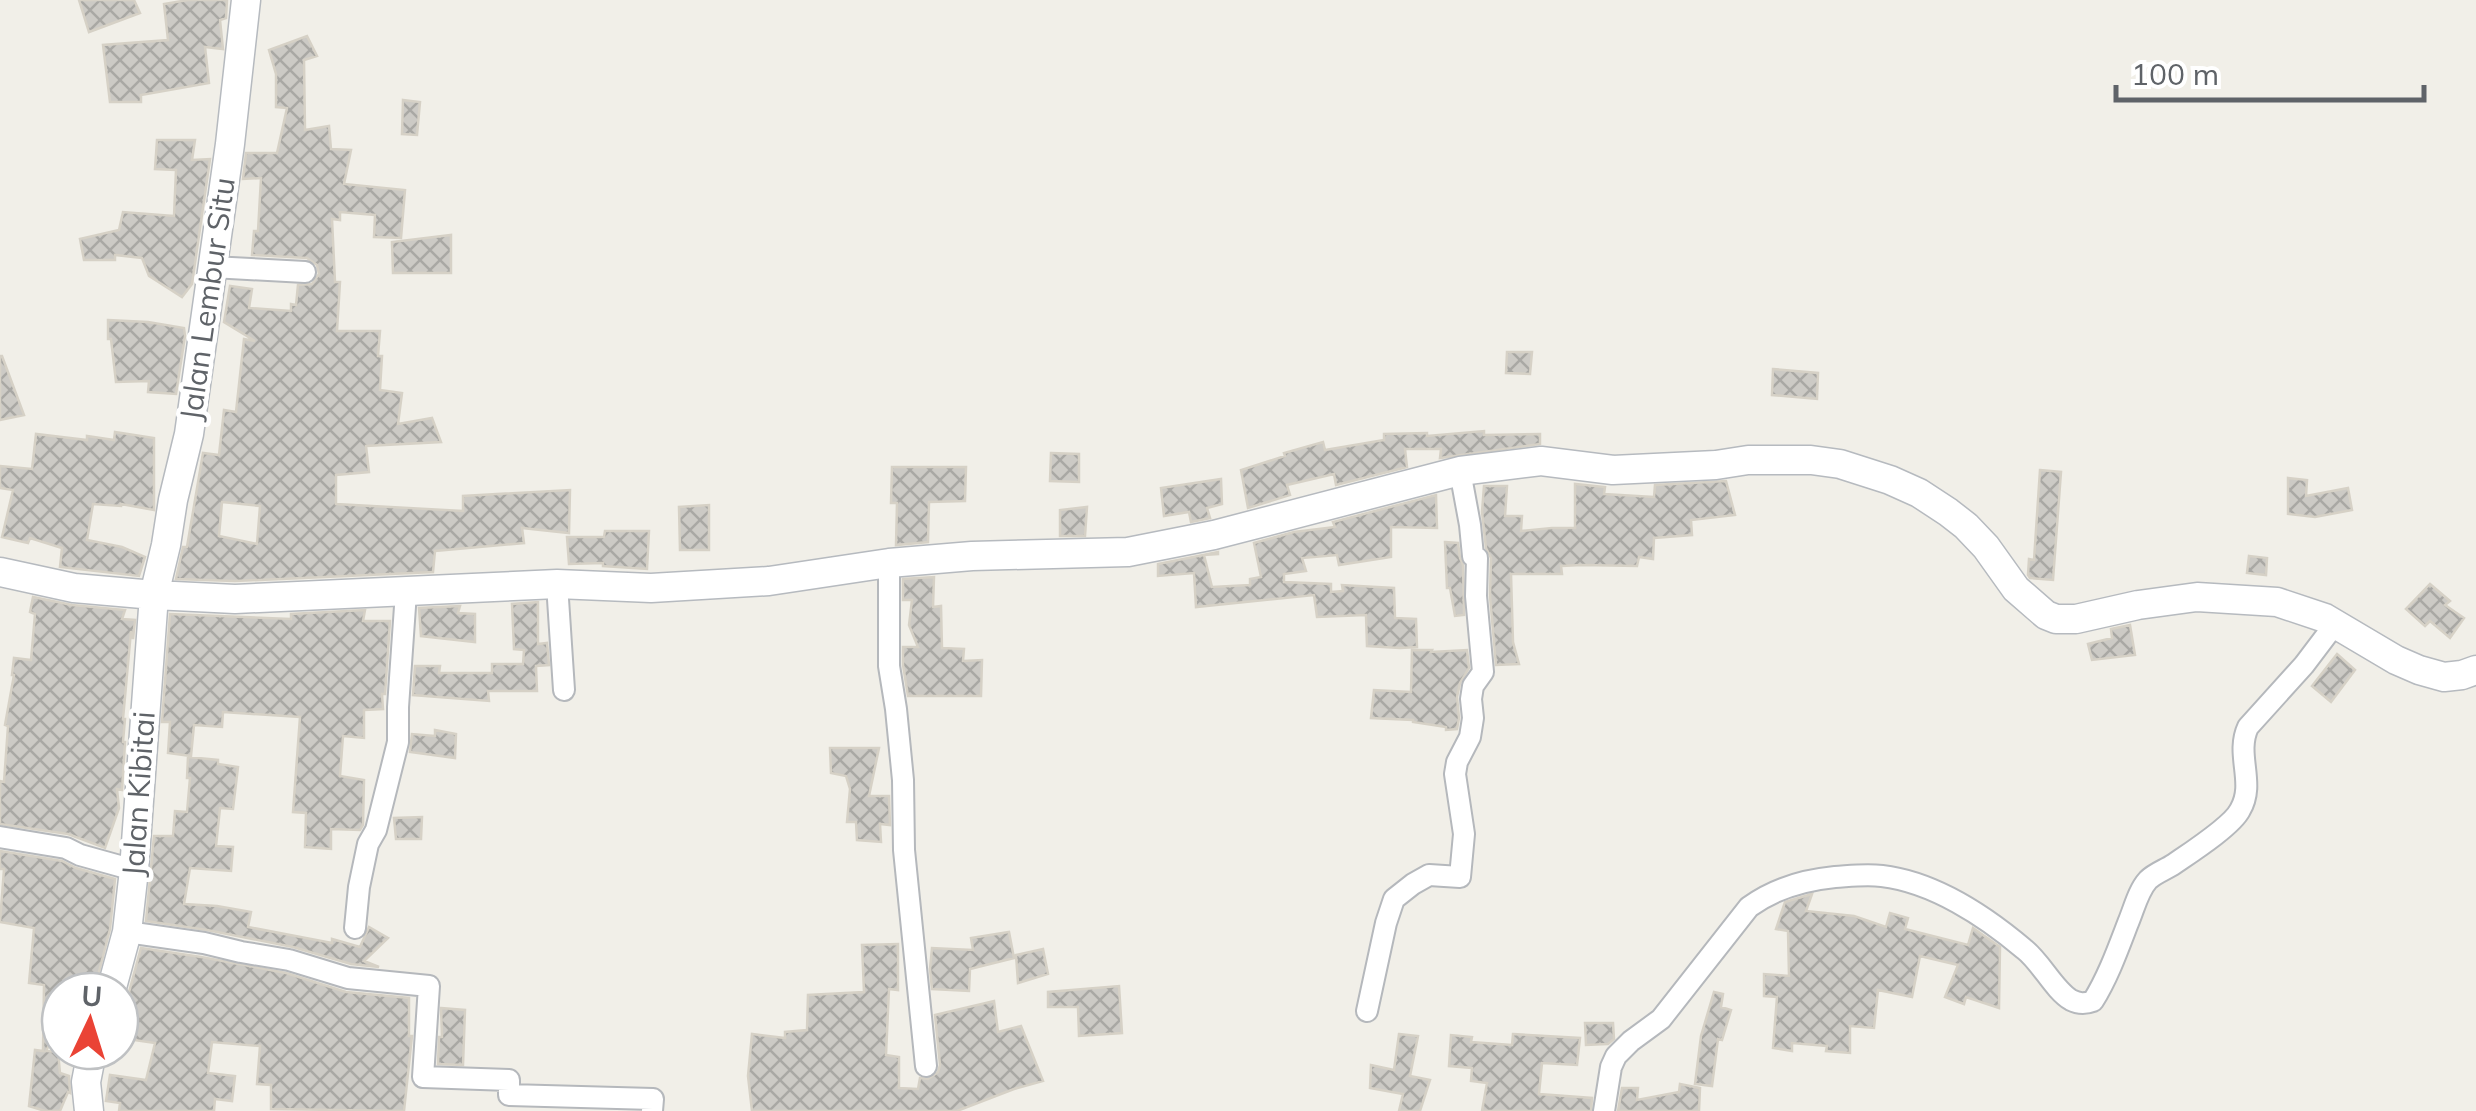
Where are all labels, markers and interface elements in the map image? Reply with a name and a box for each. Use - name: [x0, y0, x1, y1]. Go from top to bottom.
- scale bar: [2116, 40, 2424, 102]
- text: 100 m: [2131, 55, 2219, 93]
- street label: Jalan Lembur Situ: [171, 175, 243, 423]
- street label: Jalan Kibitai: [113, 710, 163, 878]
- north arrow: [40, 971, 140, 1071]
- text: U: [80, 977, 103, 1014]

